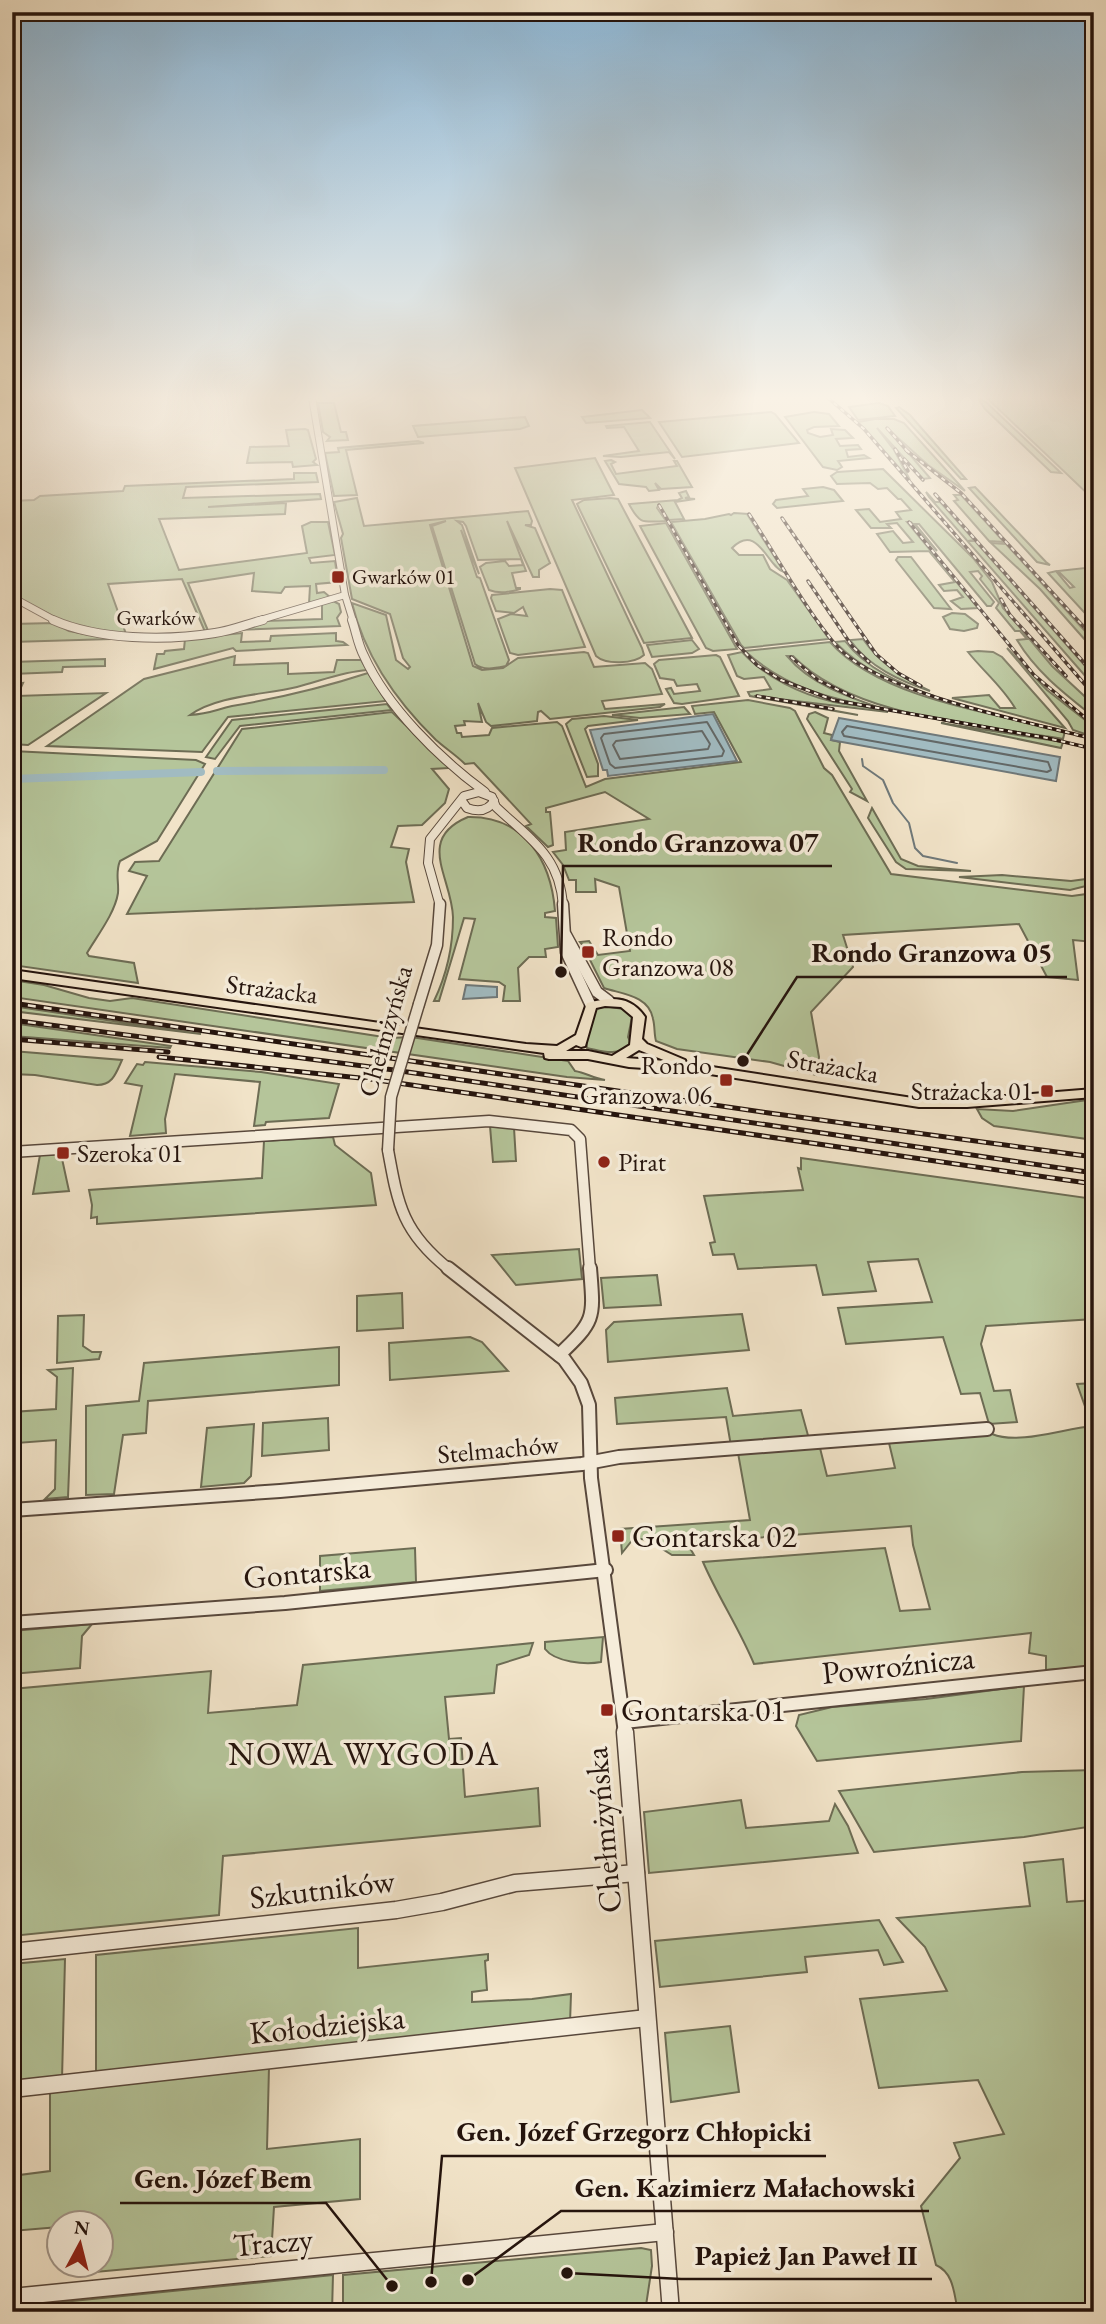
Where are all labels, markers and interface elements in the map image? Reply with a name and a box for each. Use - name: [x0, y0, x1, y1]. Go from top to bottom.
- place label: Gwarków 01: [352, 563, 455, 590]
- marker: Gwarków 01: [330, 569, 346, 585]
- street label: Gwarków: [116, 604, 196, 631]
- callout: Rondo Granzowa 07: [563, 817, 832, 866]
- text: Rondo Granzowa 07: [577, 824, 819, 860]
- place label: Rondo Granzowa 08: [602, 920, 734, 984]
- callout: Rondo Granzowa 05: [797, 928, 1067, 977]
- text: Rondo Granzowa 05: [811, 934, 1053, 970]
- marker: Rondo Granzowa 08: [580, 944, 596, 960]
- street label: Chełmżyńska: [350, 961, 420, 1101]
- street label: Strażacka: [224, 967, 320, 1012]
- street label: Strażacka: [785, 1041, 882, 1091]
- place label: Rondo Granzowa 06: [580, 1048, 712, 1112]
- marker: Rondo Granzowa 06: [718, 1072, 734, 1088]
- place label: Strażacka 01: [911, 1074, 1033, 1108]
- marker: Strażacka 01: [1039, 1083, 1055, 1099]
- place label: Szeroka 01: [77, 1136, 183, 1170]
- marker: Szeroka 01: [55, 1145, 71, 1161]
- place label: Pirat: [618, 1145, 666, 1179]
- marker: Pirat: [596, 1154, 612, 1170]
- street label: Stelmachów: [436, 1427, 560, 1471]
- place label: Gontarska 02: [632, 1515, 797, 1557]
- marker: Gontarska 02: [610, 1528, 626, 1544]
- street label: Gontarska: [242, 1545, 373, 1598]
- street label: Powroźnicza: [820, 1636, 977, 1694]
- place label: Gontarska 01: [621, 1689, 786, 1731]
- marker: Gontarska 01: [599, 1702, 615, 1718]
- district label: NOWA WYGODA: [228, 1732, 500, 1775]
- street label: Chełmżyńska: [575, 1745, 631, 1915]
- street label: Szkutników: [247, 1859, 398, 1919]
- street label: Kołodziejska: [247, 1996, 407, 2054]
- callout: Gen. Józef Grzegorz Chłopicki: [442, 2107, 826, 2156]
- text: Gen. Józef Grzegorz Chłopicki: [456, 2113, 812, 2149]
- callout: Gen. Józef Bem: [120, 2154, 326, 2203]
- text: Gen. Józef Bem: [134, 2160, 312, 2196]
- callout: Gen. Kazimierz Małachowski: [561, 2162, 929, 2211]
- text: Gen. Kazimierz Małachowski: [575, 2169, 915, 2205]
- north arrow: [46, 2208, 116, 2278]
- text: N: [73, 2214, 92, 2241]
- street label: Traczy: [231, 2218, 316, 2266]
- callout: Papież Jan Paweł II: [681, 2230, 932, 2279]
- text: Papież Jan Paweł II: [695, 2237, 917, 2273]

